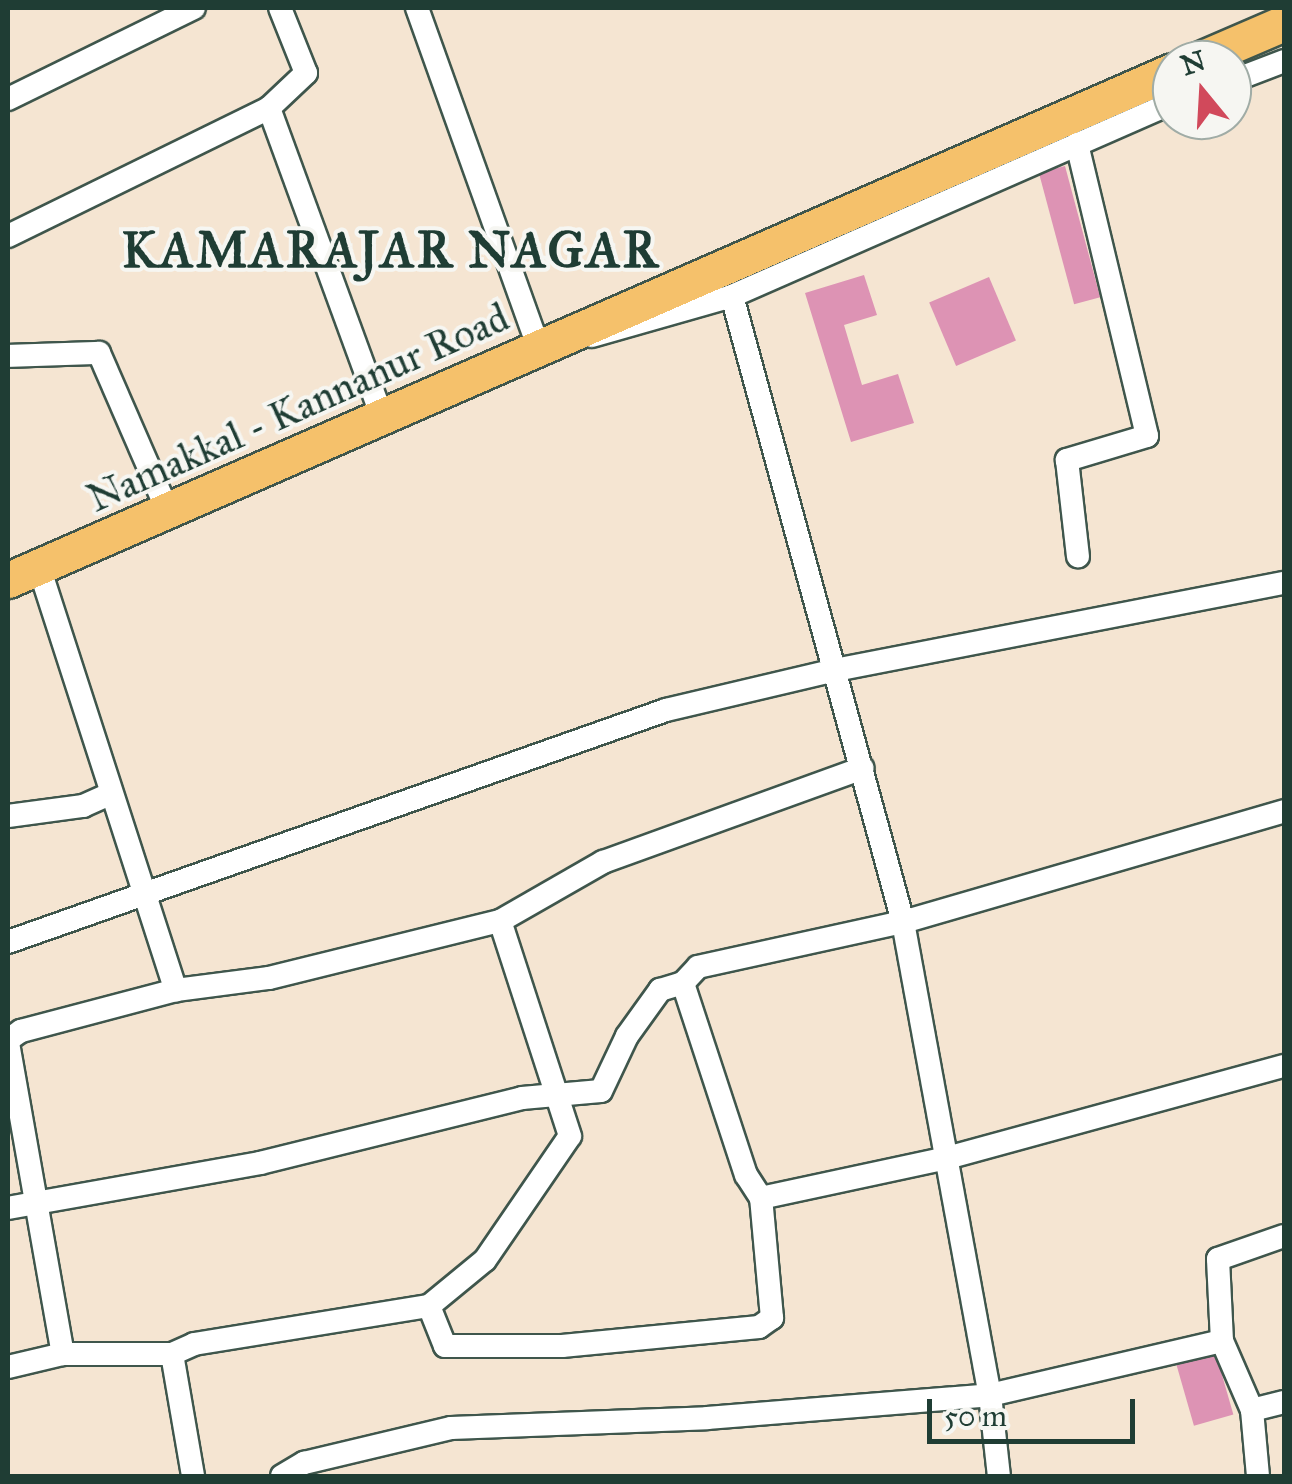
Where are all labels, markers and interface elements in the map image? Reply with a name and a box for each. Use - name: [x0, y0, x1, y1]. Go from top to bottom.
- north arrow: [1152, 40, 1252, 140]
- text: N: [1176, 43, 1210, 83]
- district label: KAMARAJAR NAGAR: [122, 221, 660, 281]
- street label: Namakkal - Kannanur Road: [80, 293, 516, 523]
- scale bar: [932, 1379, 1140, 1441]
- text: 50 m: [944, 1398, 1007, 1434]

